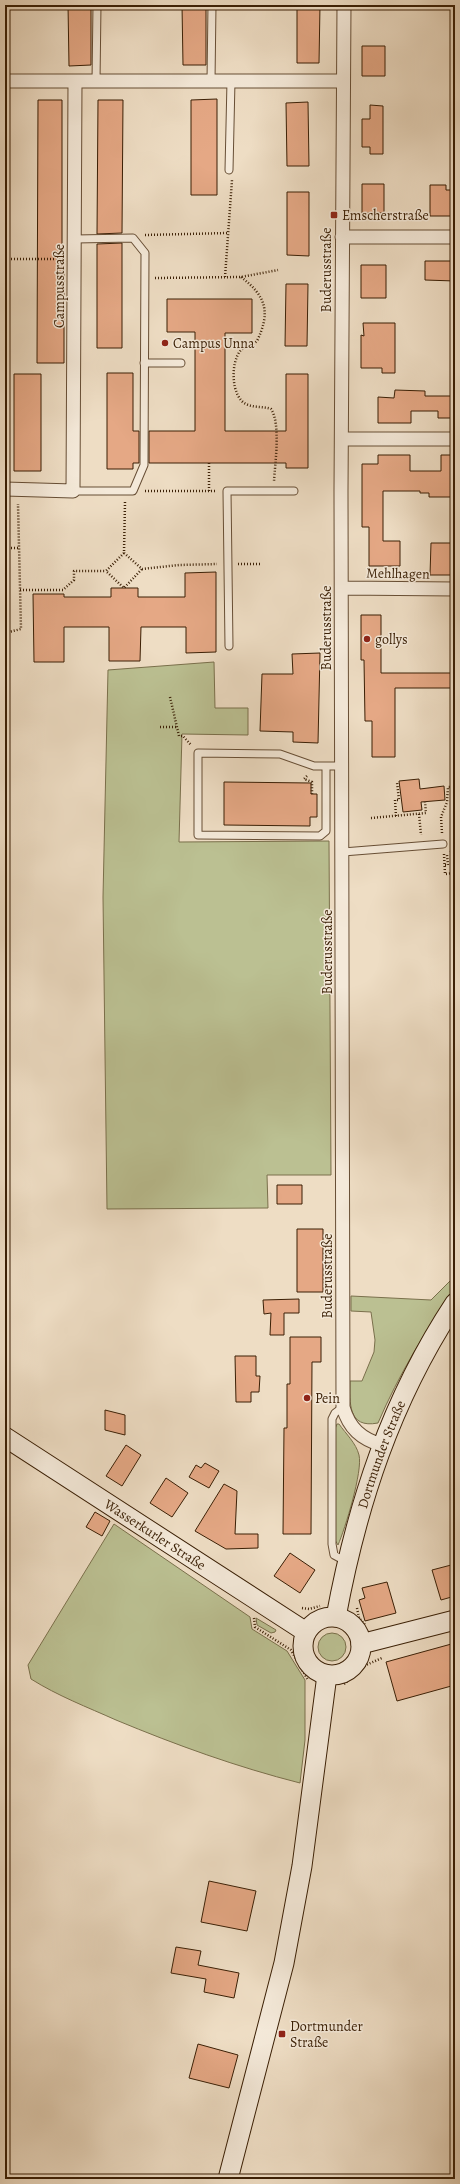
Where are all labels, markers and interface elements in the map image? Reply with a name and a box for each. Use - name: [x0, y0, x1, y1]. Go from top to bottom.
- place label: Emscherstraße: [342, 206, 429, 225]
- marker: Emscherstraße: [329, 210, 339, 220]
- street label: Buderusstraße: [317, 228, 336, 312]
- street label: Campusstraße: [50, 244, 69, 328]
- place label: Campus Unna: [173, 334, 255, 353]
- marker: Campus Unna: [160, 338, 170, 348]
- street label: Mehlhagen: [366, 563, 430, 584]
- street label: Buderusstraße: [317, 586, 336, 670]
- place label: gollys: [375, 630, 408, 649]
- marker: gollys: [362, 634, 372, 644]
- street label: Buderusstraße: [318, 910, 337, 994]
- street label: Buderusstraße: [318, 1234, 337, 1318]
- place label: Pein: [315, 1389, 340, 1408]
- marker: Pein: [302, 1393, 312, 1403]
- street label: Dortmunder Straße: [353, 1397, 410, 1511]
- street label: Wasserkurler Straße: [100, 1494, 209, 1575]
- place label: Dortmunder Straße: [290, 2017, 363, 2052]
- marker: Dortmunder Straße: [277, 2029, 287, 2039]

